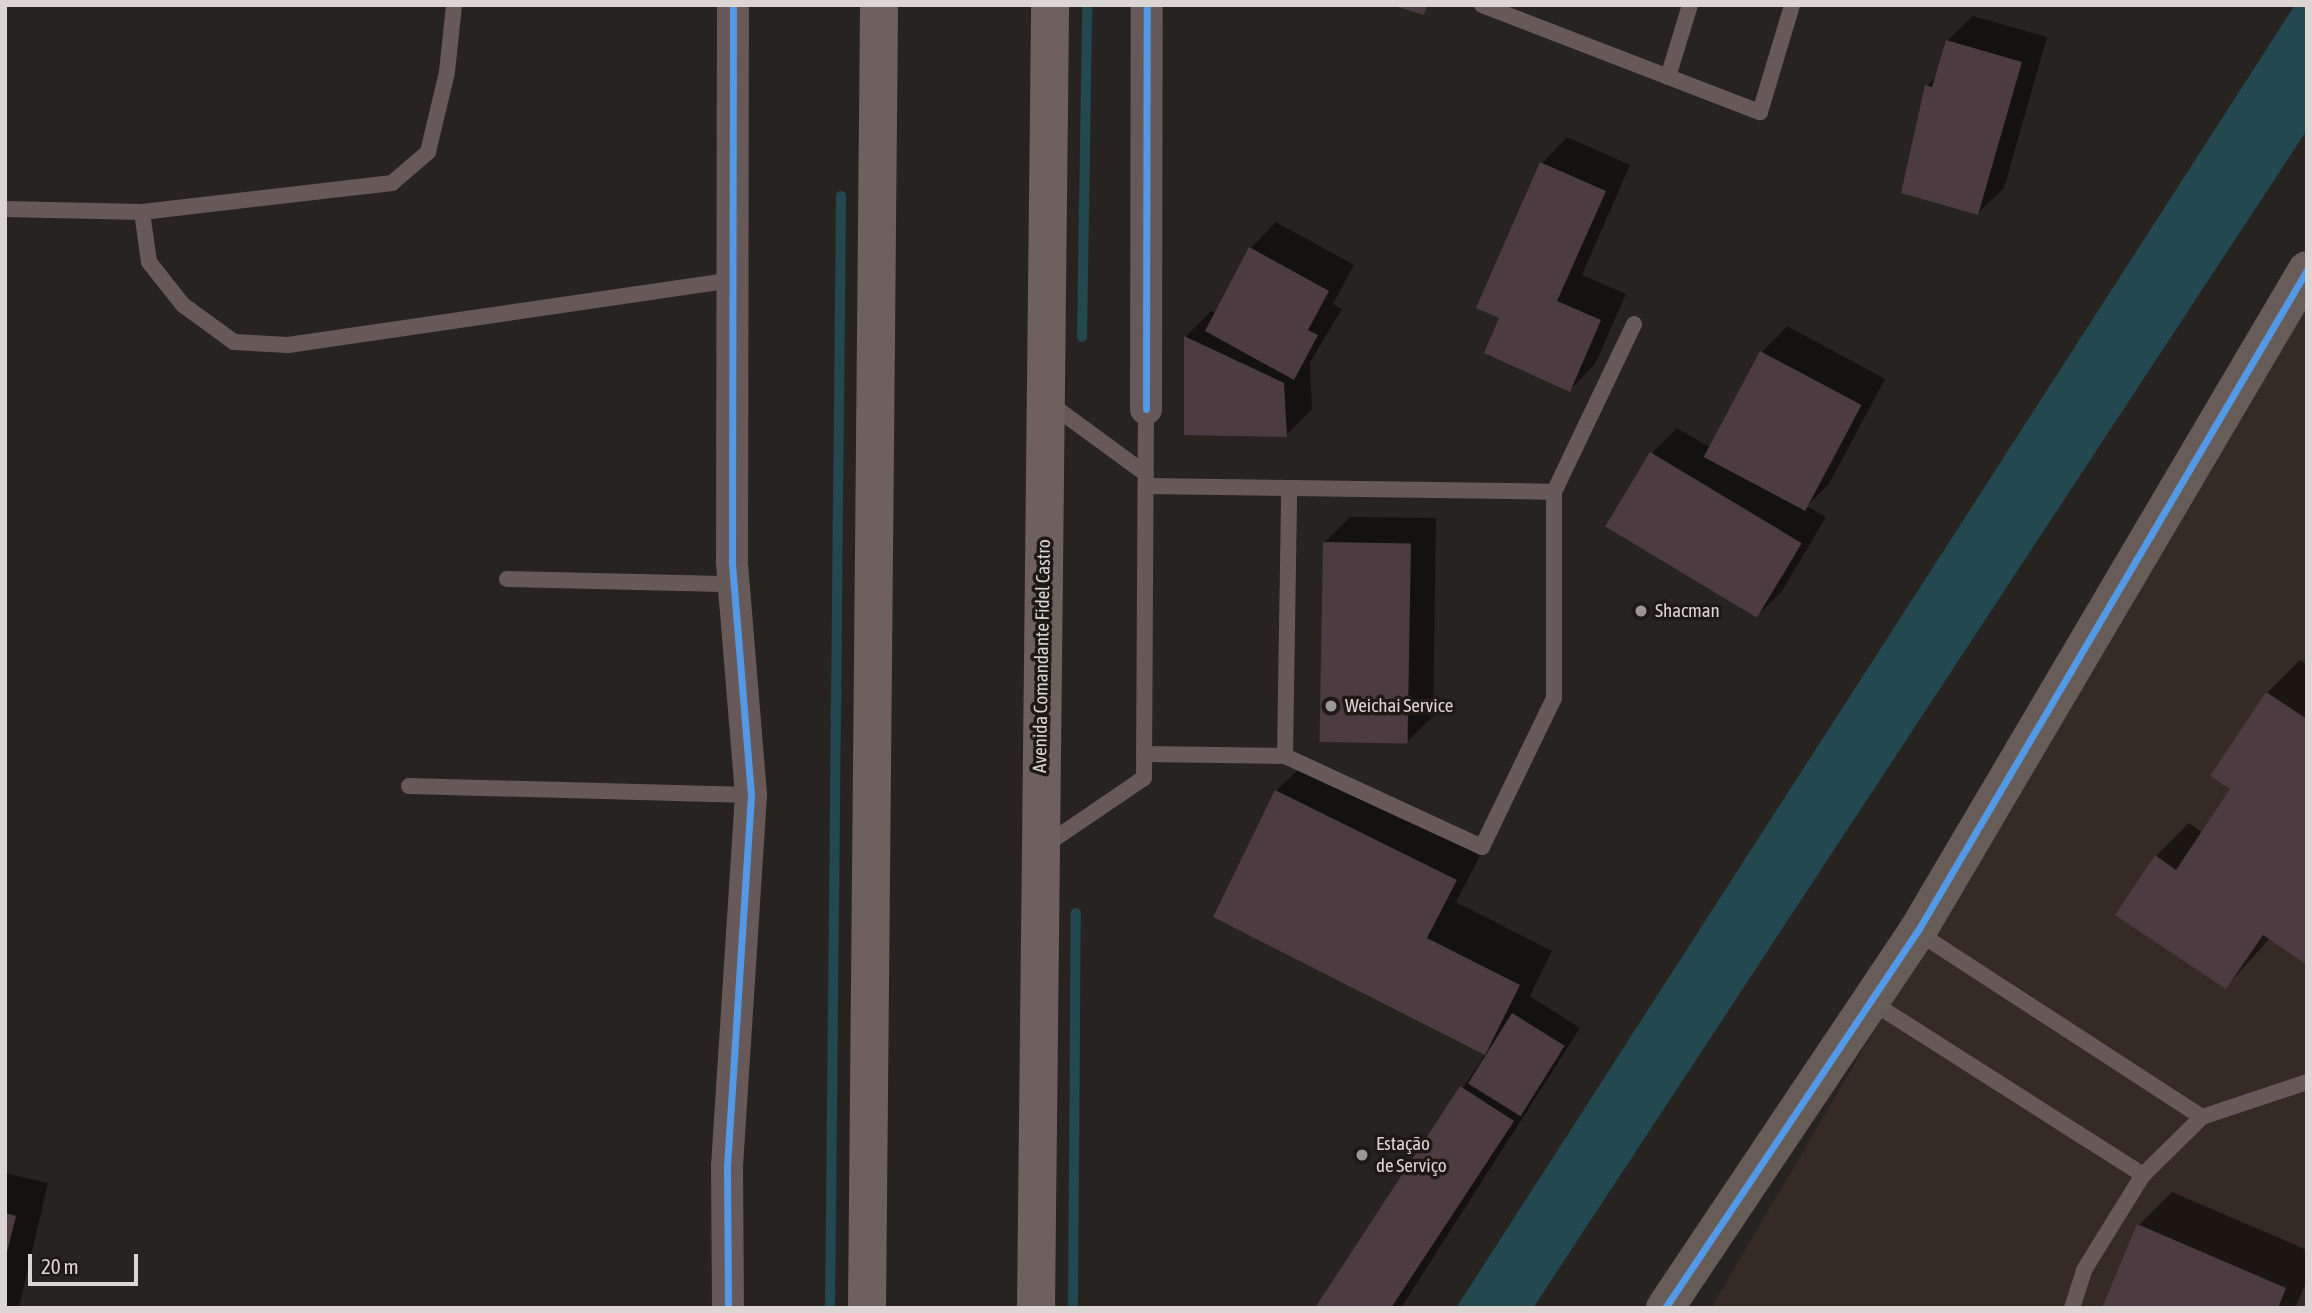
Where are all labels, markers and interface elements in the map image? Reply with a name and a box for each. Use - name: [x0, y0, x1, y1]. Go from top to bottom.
- street label: Avenida Comandante Fidel Castro: [1029, 539, 1055, 773]
- place label: Shacman: [1655, 600, 1720, 622]
- marker: Shacman: [1633, 603, 1649, 619]
- place label: Weichai Service: [1345, 695, 1453, 717]
- marker: Weichai Service: [1323, 698, 1339, 714]
- place label: Estação de Serviço: [1376, 1133, 1447, 1177]
- marker: Estação de Serviço: [1354, 1147, 1370, 1163]
- scale bar: [32, 1240, 142, 1284]
- text: 20 m: [41, 1254, 79, 1278]

